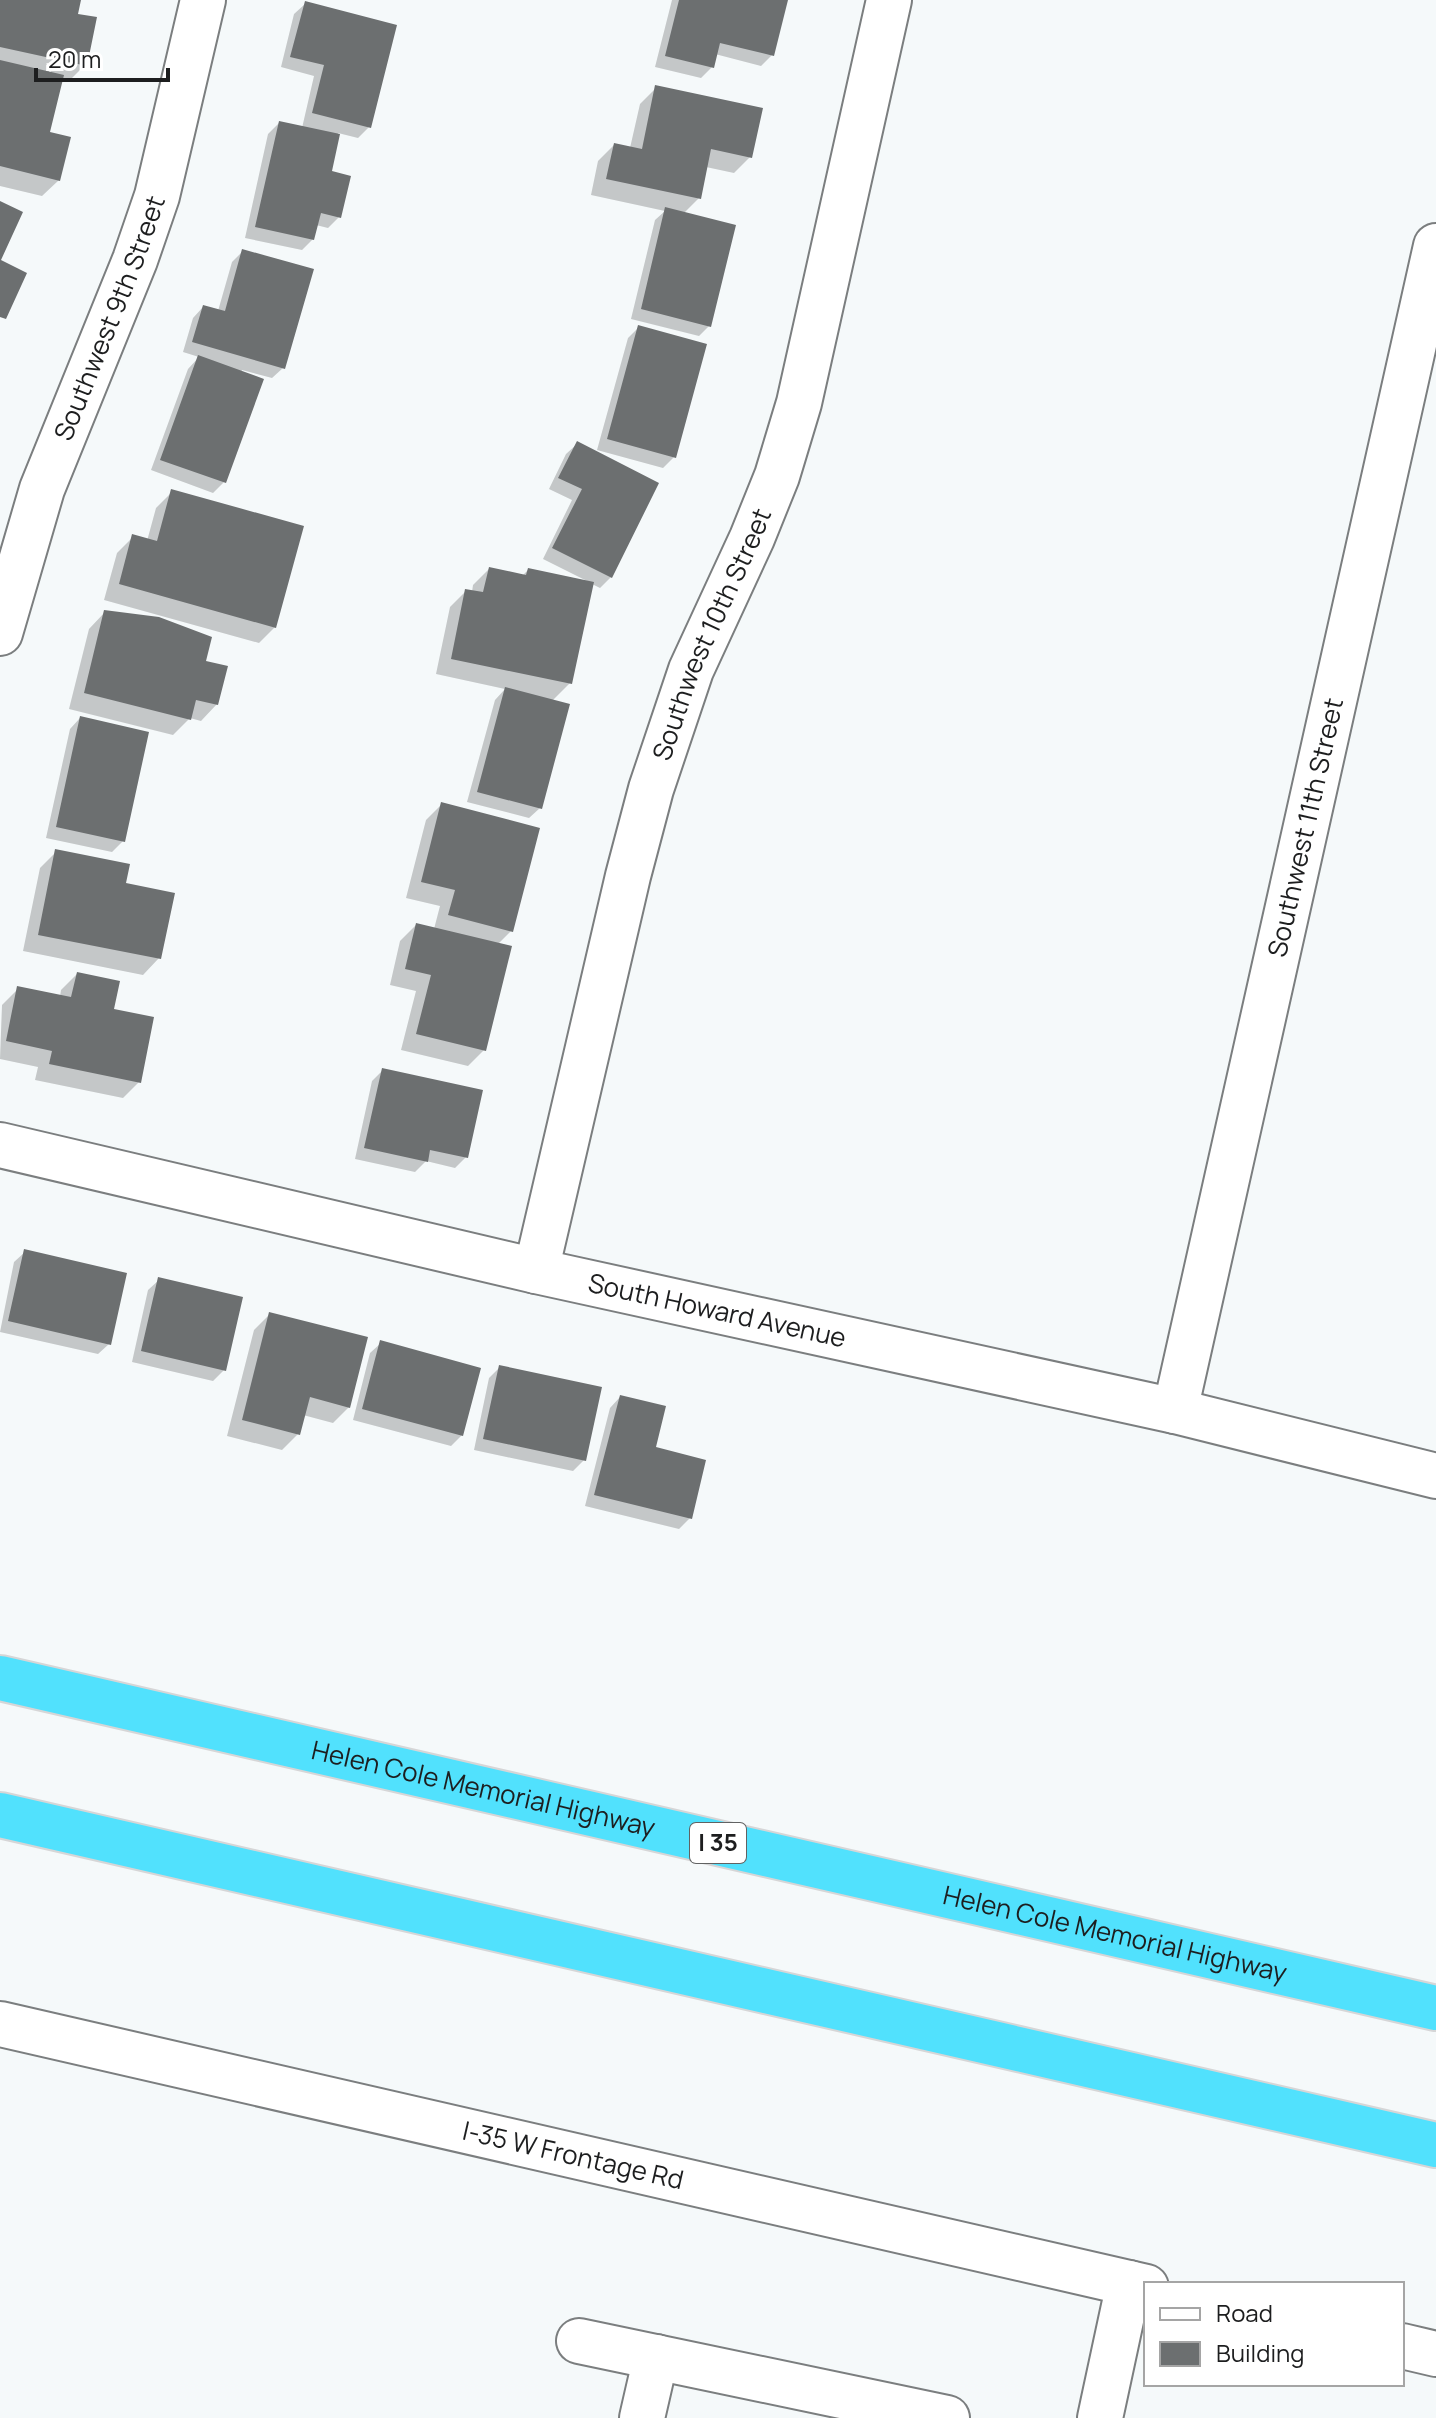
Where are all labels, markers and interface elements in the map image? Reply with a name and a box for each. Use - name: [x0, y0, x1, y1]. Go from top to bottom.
- scale bar: [36, 32, 168, 82]
- text: 20 m: [48, 42, 101, 75]
- street label: Southwest 9th Street: [45, 190, 173, 446]
- street label: Southwest 10th Street: [643, 503, 779, 765]
- street label: Southwest 11th Street: [1258, 694, 1351, 960]
- street label: South Howard Avenue: [585, 1264, 850, 1355]
- street label: Helen Cole Memorial Highway: [308, 1731, 659, 1845]
- road number: I 35: [690, 1823, 746, 1863]
- street label: Helen Cole Memorial Highway: [940, 1876, 1291, 1990]
- street label: I-35 W Frontage Rd: [459, 2112, 687, 2197]
- legend: [1144, 2282, 1404, 2386]
- text: Road: [1216, 2296, 1273, 2329]
- text: Building: [1216, 2336, 1304, 2369]

